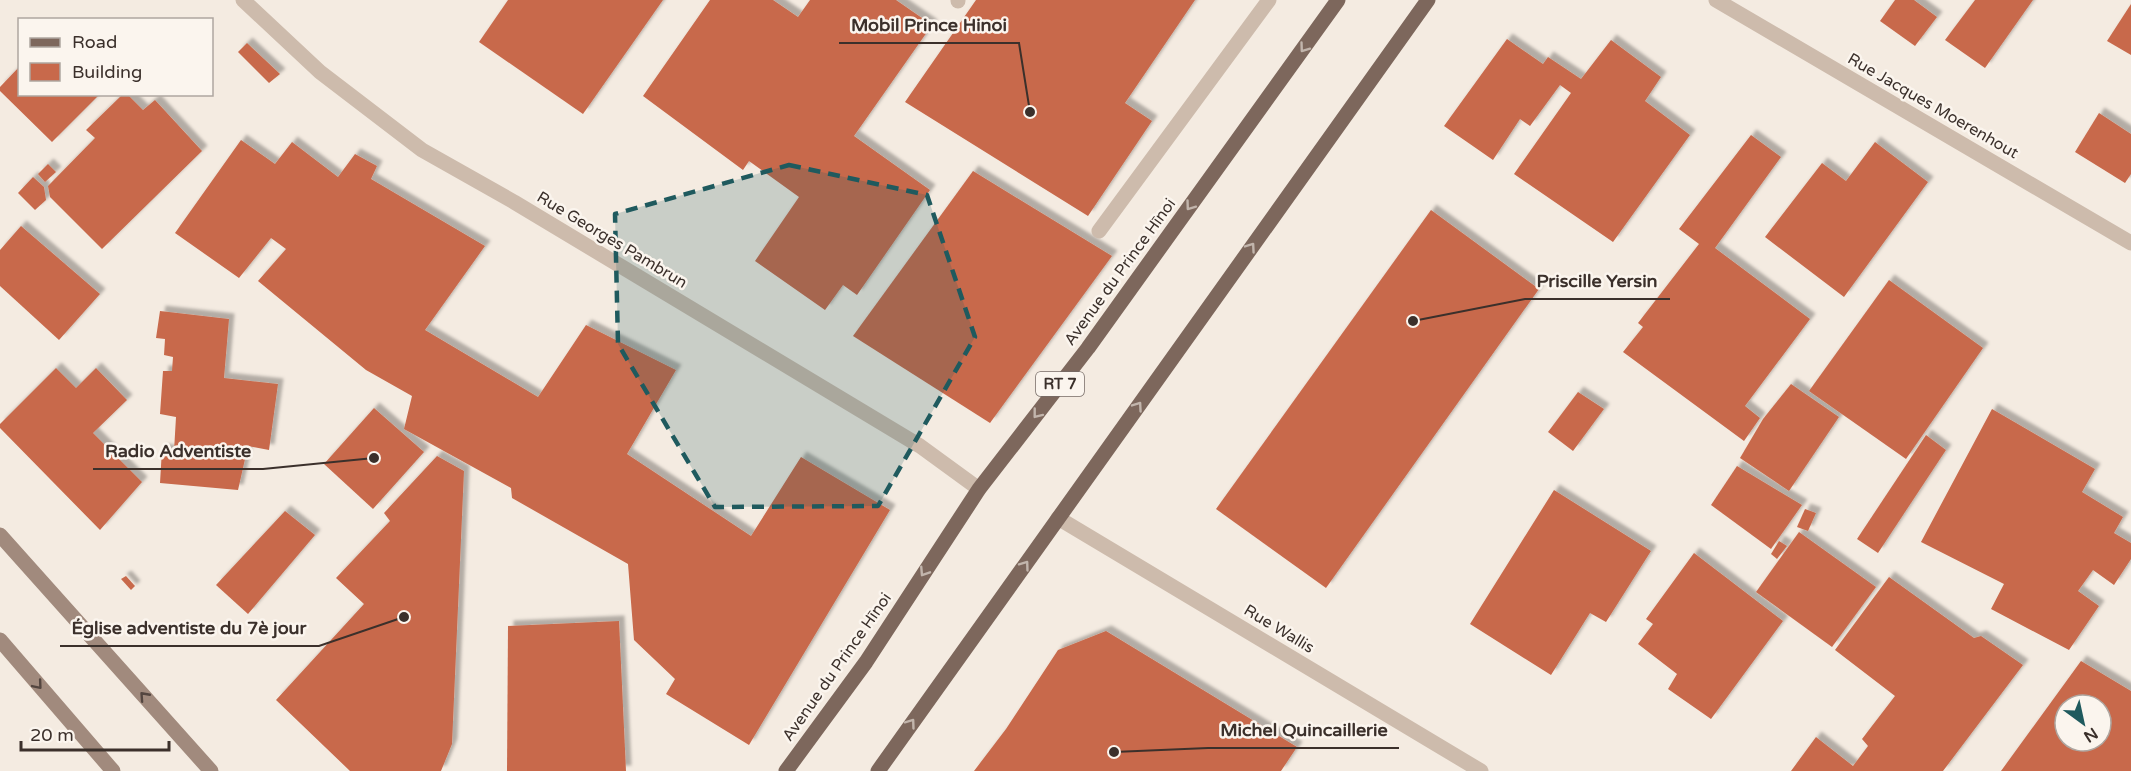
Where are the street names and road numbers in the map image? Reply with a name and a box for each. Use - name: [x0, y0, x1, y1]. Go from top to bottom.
- street label: Rue Jacques Moerenhout: [1844, 49, 2022, 163]
- street label: Rue Georges Pambrun: [533, 187, 691, 293]
- street label: Avenue du Prince Hīnoi: [1060, 195, 1180, 349]
- road number: RT 7: [1036, 372, 1084, 396]
- street label: Avenue du Prince Hīnoi: [778, 589, 896, 745]
- street label: Rue Wallis: [1240, 600, 1318, 658]

